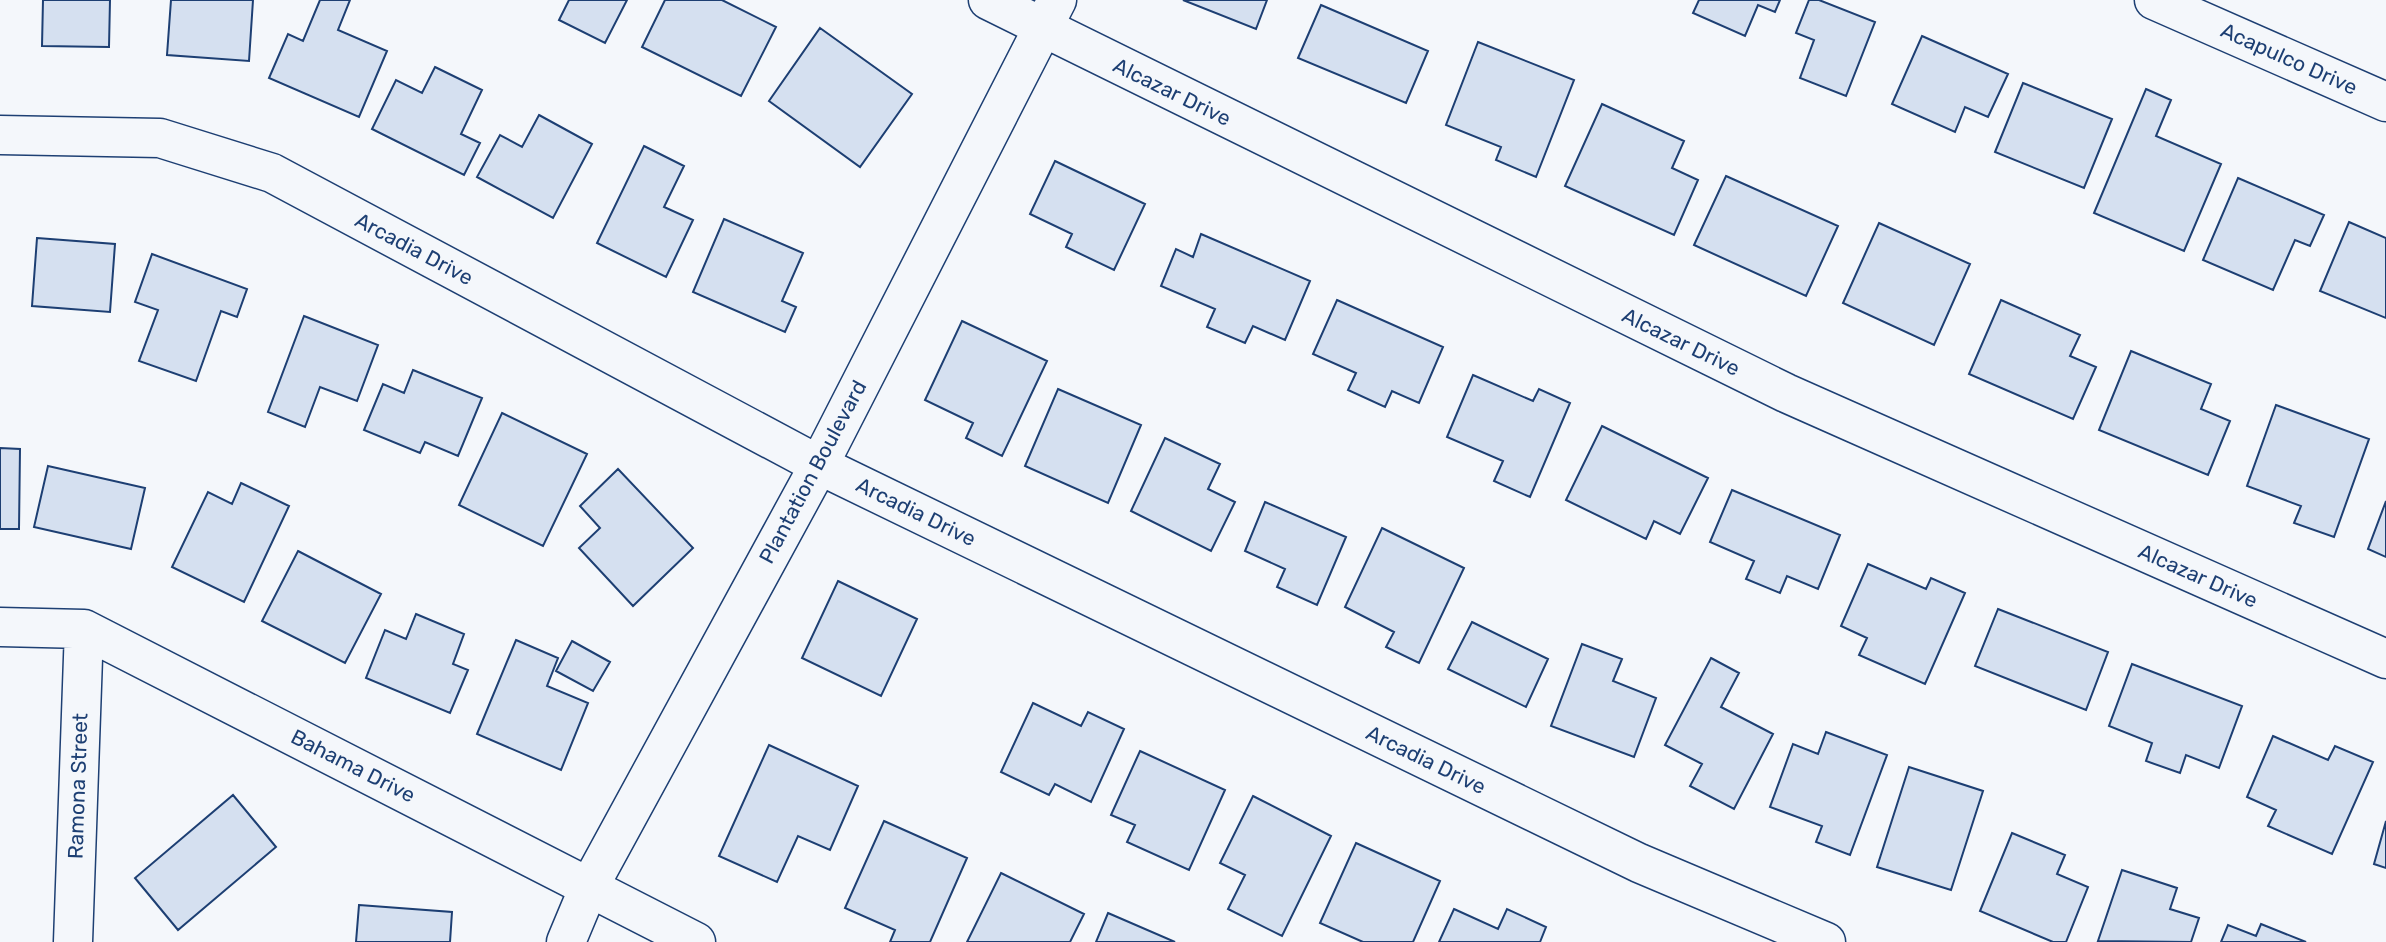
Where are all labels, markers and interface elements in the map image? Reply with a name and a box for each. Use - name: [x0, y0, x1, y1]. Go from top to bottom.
- street label: Acapulco Drive: [2217, 17, 2361, 100]
- street label: Alcazar Drive: [1109, 52, 1235, 131]
- street label: Arcadia Drive: [351, 207, 477, 290]
- street label: Alcazar Drive: [1618, 302, 1744, 381]
- street label: Plantation Boulevard: [754, 376, 871, 568]
- street label: Arcadia Drive: [852, 472, 980, 551]
- street label: Alcazar Drive: [2135, 538, 2262, 613]
- street label: Ramona Street: [62, 712, 93, 859]
- street label: Arcadia Drive: [1362, 720, 1490, 799]
- street label: Bahama Drive: [287, 724, 419, 808]

